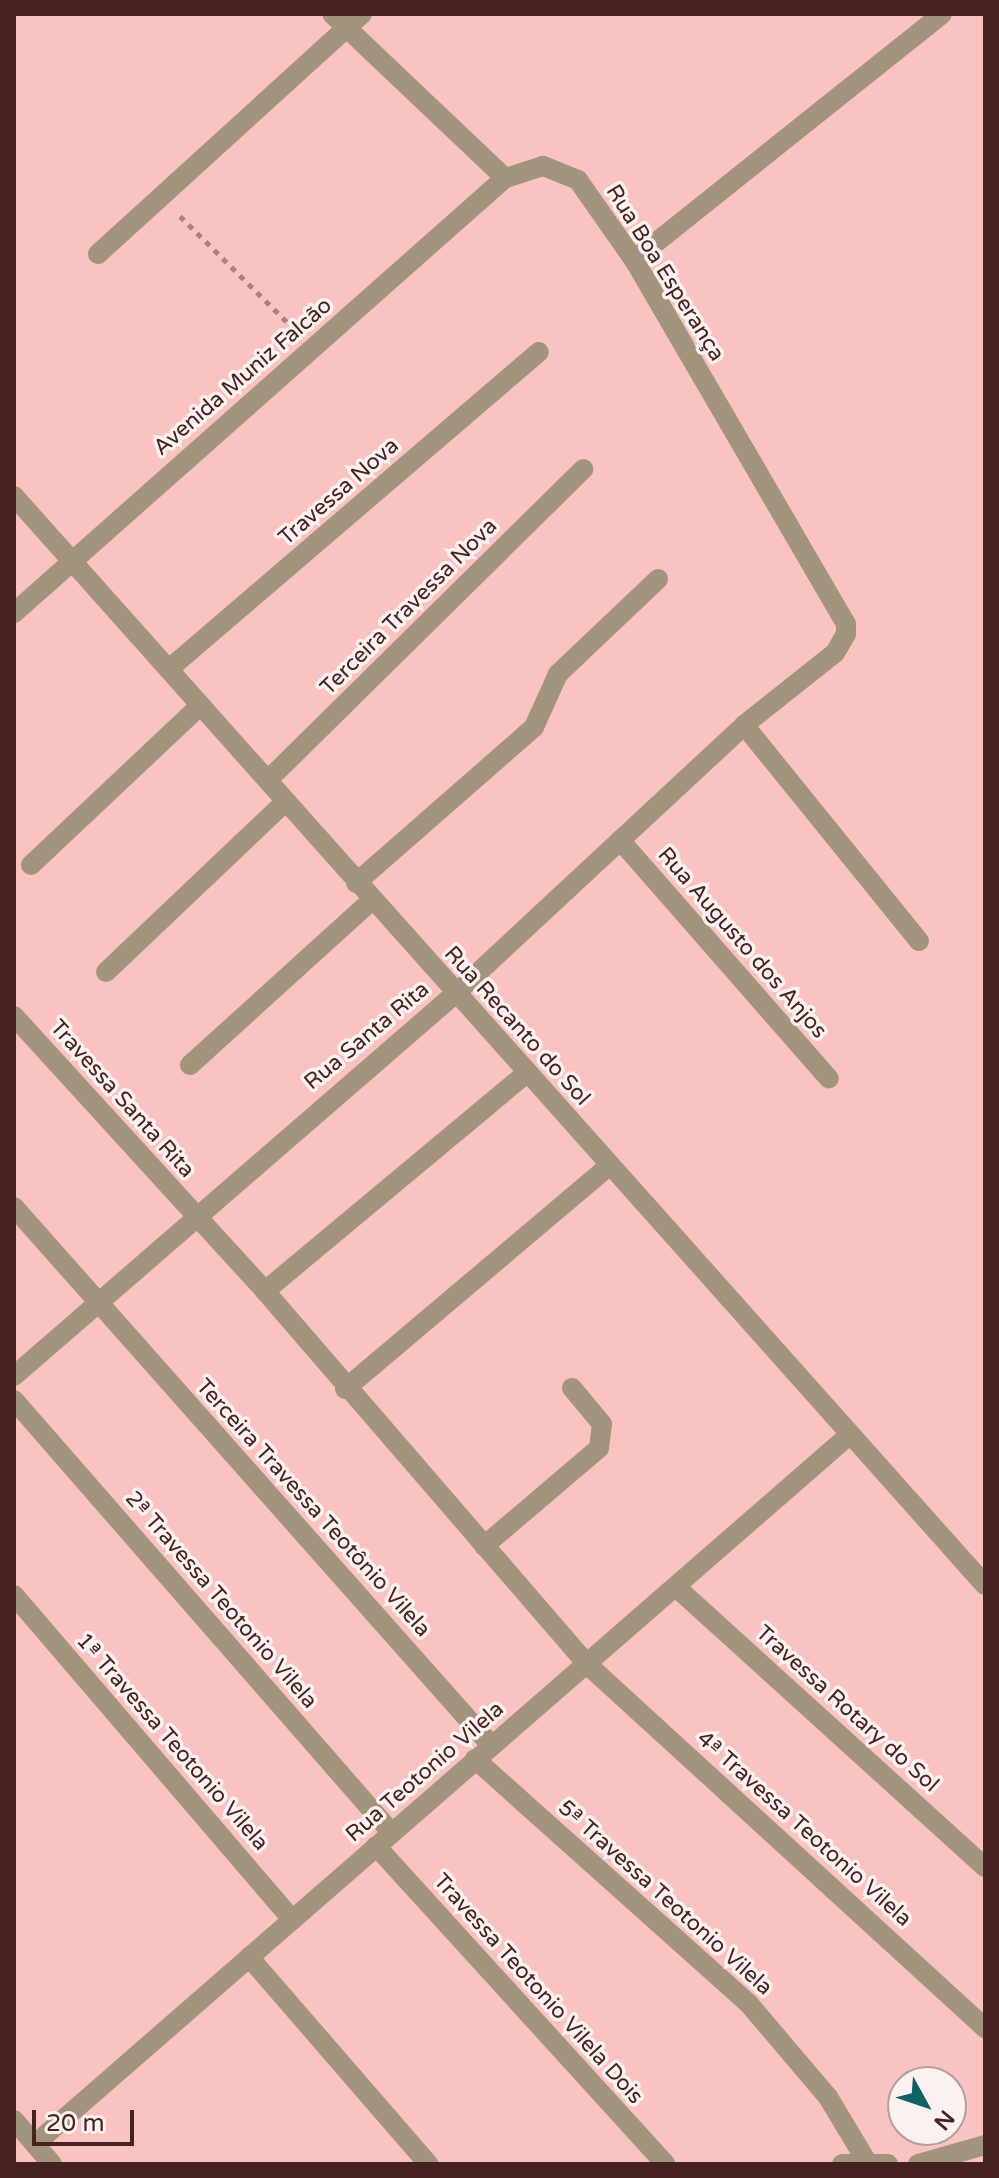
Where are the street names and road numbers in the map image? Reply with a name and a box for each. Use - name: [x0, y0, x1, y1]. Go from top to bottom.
- street label: Rua Boa Esperança: [600, 180, 730, 366]
- street label: Avenida Muniz Falcão: [149, 292, 337, 462]
- street label: Travessa Nova: [274, 433, 404, 551]
- street label: Terceira Travessa Nova: [315, 513, 503, 701]
- street label: Rua Augusto dos Anjos: [652, 842, 832, 1044]
- street label: Rua Recanto do Sol: [439, 941, 595, 1111]
- street label: Rua Santa Rita: [299, 976, 435, 1096]
- street label: Travessa Santa Rita: [44, 1015, 200, 1183]
- street label: Terceira Travessa Teotônio Vilela: [190, 1374, 436, 1642]
- street label: 2ª Travessa Teotonio Vilela: [119, 1486, 323, 1714]
- street label: Travessa Rotary do Sol: [750, 1620, 944, 1798]
- street label: 1ª Travessa Teotonio Vilela: [70, 1628, 274, 1856]
- street label: Rua Teotonio Vilela: [341, 1696, 509, 1848]
- street label: 4ª Travessa Teotonio Vilela: [691, 1726, 917, 1932]
- street label: 5ª Travessa Teotonio Vilela: [552, 1795, 778, 2001]
- street label: Travessa Teotonio Vilela Dois: [428, 1868, 648, 2110]

